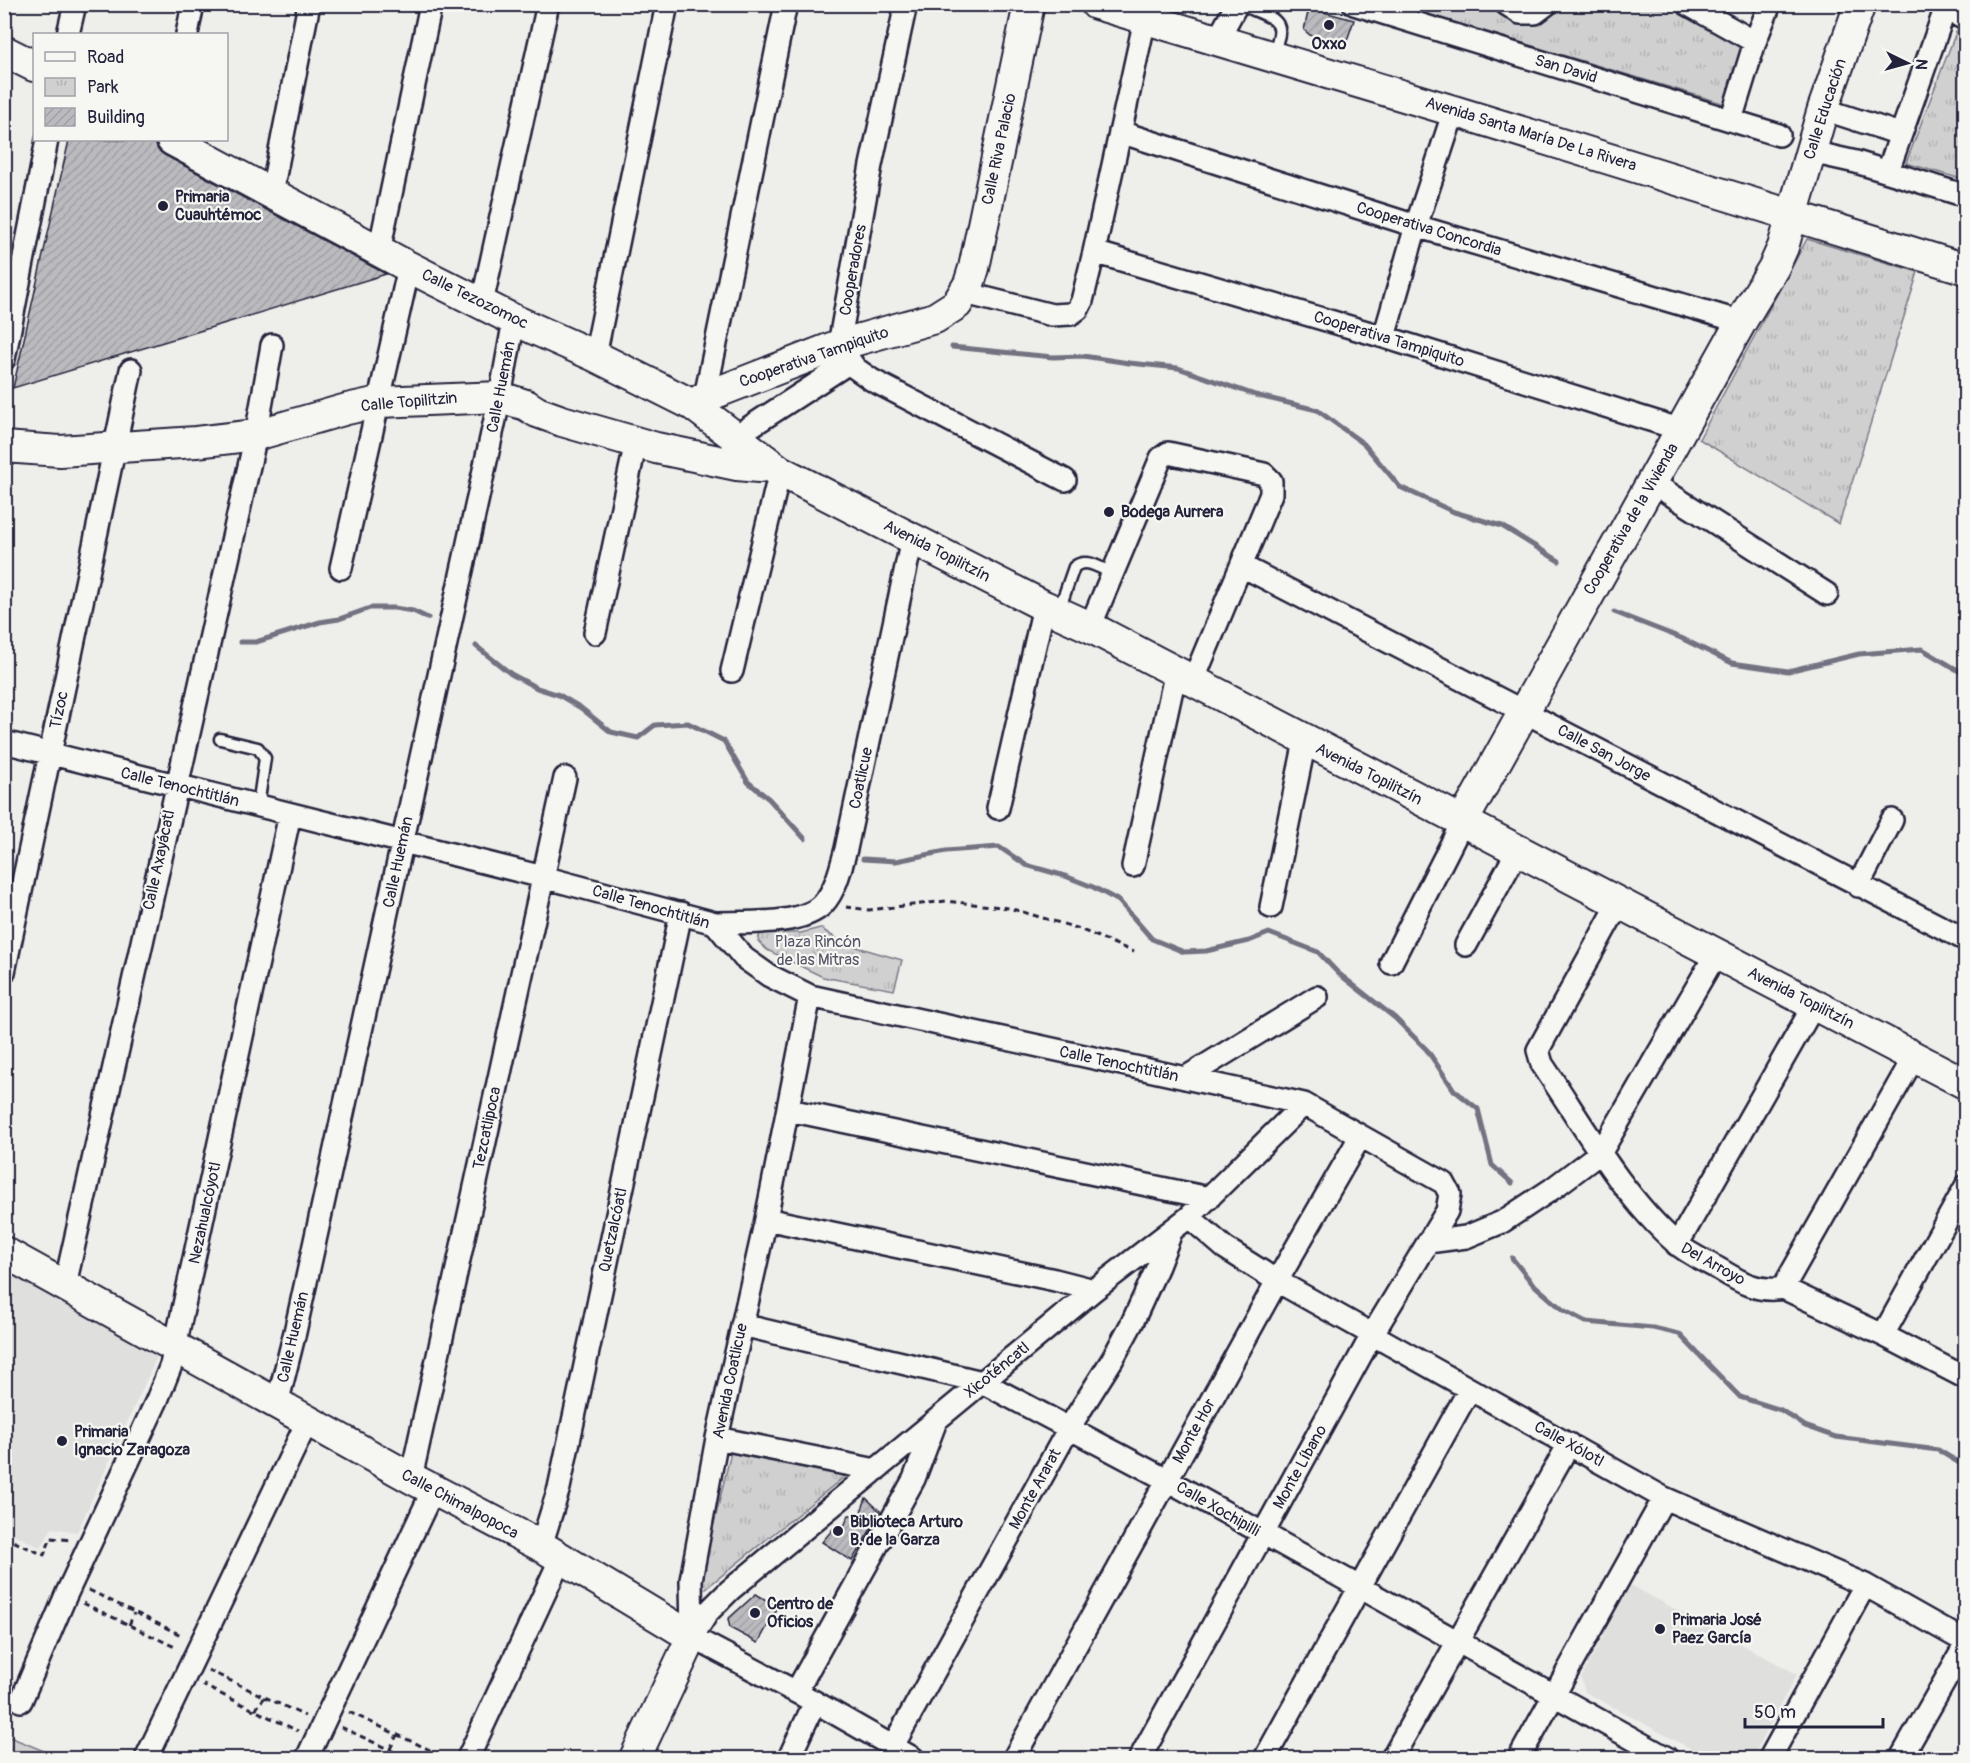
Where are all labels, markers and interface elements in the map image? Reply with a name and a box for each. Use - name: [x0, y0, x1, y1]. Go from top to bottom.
- marker: Oxxo: [1322, 18, 1336, 32]
- legend: [33, 33, 228, 141]
- north arrow: [1877, 33, 1937, 93]
- place label: Oxxo: [1312, 34, 1347, 54]
- text: Road: [87, 46, 124, 69]
- street label: San David: [1532, 50, 1600, 88]
- street label: Calle Educación: [1799, 56, 1851, 162]
- text: N: [1910, 58, 1931, 71]
- text: Park: [87, 76, 119, 99]
- street label: Calle Riva Palacio: [977, 91, 1021, 207]
- street label: Avenida Santa María De La Rivera: [1423, 92, 1639, 176]
- text: Building: [87, 106, 145, 129]
- place label: Primaria Cuauhtémoc: [175, 187, 261, 225]
- street label: Cooperativa Concordia: [1354, 197, 1504, 261]
- marker: Primaria Cuauhtémoc: [156, 199, 170, 213]
- street label: Cooperadores: [835, 223, 871, 317]
- street label: Calle Tezozomoc: [418, 264, 532, 334]
- street label: Cooperativa Tampiquito: [1311, 307, 1467, 372]
- street label: Cooperativa Tampiquito: [737, 322, 892, 392]
- street label: Calle Huemán: [482, 339, 520, 435]
- street label: Calle Topilitzin: [360, 388, 458, 416]
- street label: Cooperativa de la Vivienda: [1579, 439, 1683, 599]
- place label: Bodega Aurrera: [1121, 502, 1224, 522]
- marker: Bodega Aurrera: [1102, 505, 1116, 519]
- street label: Avenida Topilitzín: [880, 515, 994, 587]
- street label: Tízoc: [45, 689, 73, 731]
- street label: Calle San Jorge: [1554, 720, 1654, 786]
- street label: Avenida Topilitzín: [1312, 738, 1426, 810]
- street label: Coatlicue: [845, 745, 877, 811]
- street label: Calle Tenochtitlán: [119, 763, 241, 811]
- street label: Calle Axayácatl: [139, 808, 179, 912]
- street label: Calle Huemán: [379, 814, 417, 910]
- street label: Calle Tenochtitlán: [590, 881, 712, 933]
- park label: Plaza Rincón de las Mitras: [775, 932, 861, 970]
- street label: Avenida Topilitzín: [1744, 962, 1858, 1034]
- street label: Calle Tenochtitlán: [1058, 1042, 1180, 1086]
- street label: Tezcatlipoca: [468, 1085, 506, 1171]
- street label: Nezahualcóyotl: [184, 1160, 226, 1266]
- street label: Quetzalcóatl: [594, 1186, 632, 1274]
- street label: Del Arroyo: [1677, 1238, 1749, 1290]
- street label: Calle Huemán: [273, 1289, 313, 1385]
- street label: Avenida Coatlicue: [708, 1321, 752, 1441]
- street label: Xicoténcatl: [960, 1338, 1034, 1402]
- street label: Monte Hor: [1168, 1395, 1220, 1467]
- street label: Calle Xólotl: [1531, 1417, 1607, 1471]
- street label: Monte Líbano: [1269, 1421, 1331, 1512]
- place label: Primaria Ignacio Zaragoza: [74, 1422, 191, 1460]
- marker: Primaria Ignacio Zaragoza: [55, 1434, 69, 1448]
- street label: Monte Ararat: [1005, 1445, 1066, 1533]
- street label: Calle Chimalpopoca: [398, 1465, 522, 1543]
- street label: Calle Xochipilli: [1173, 1477, 1264, 1541]
- place label: Biblioteca Arturo B. de la Garza: [850, 1512, 963, 1550]
- marker: Biblioteca Arturo B. de la Garza: [831, 1524, 845, 1538]
- place label: Centro de Oficios: [767, 1594, 834, 1632]
- marker: Centro de Oficios: [748, 1606, 762, 1620]
- place label: Primaria José Paez García: [1672, 1610, 1762, 1648]
- marker: Primaria José Paez García: [1653, 1622, 1667, 1636]
- scale bar: [1745, 1691, 1883, 1729]
- text: 50 m: [1754, 1701, 1796, 1724]

